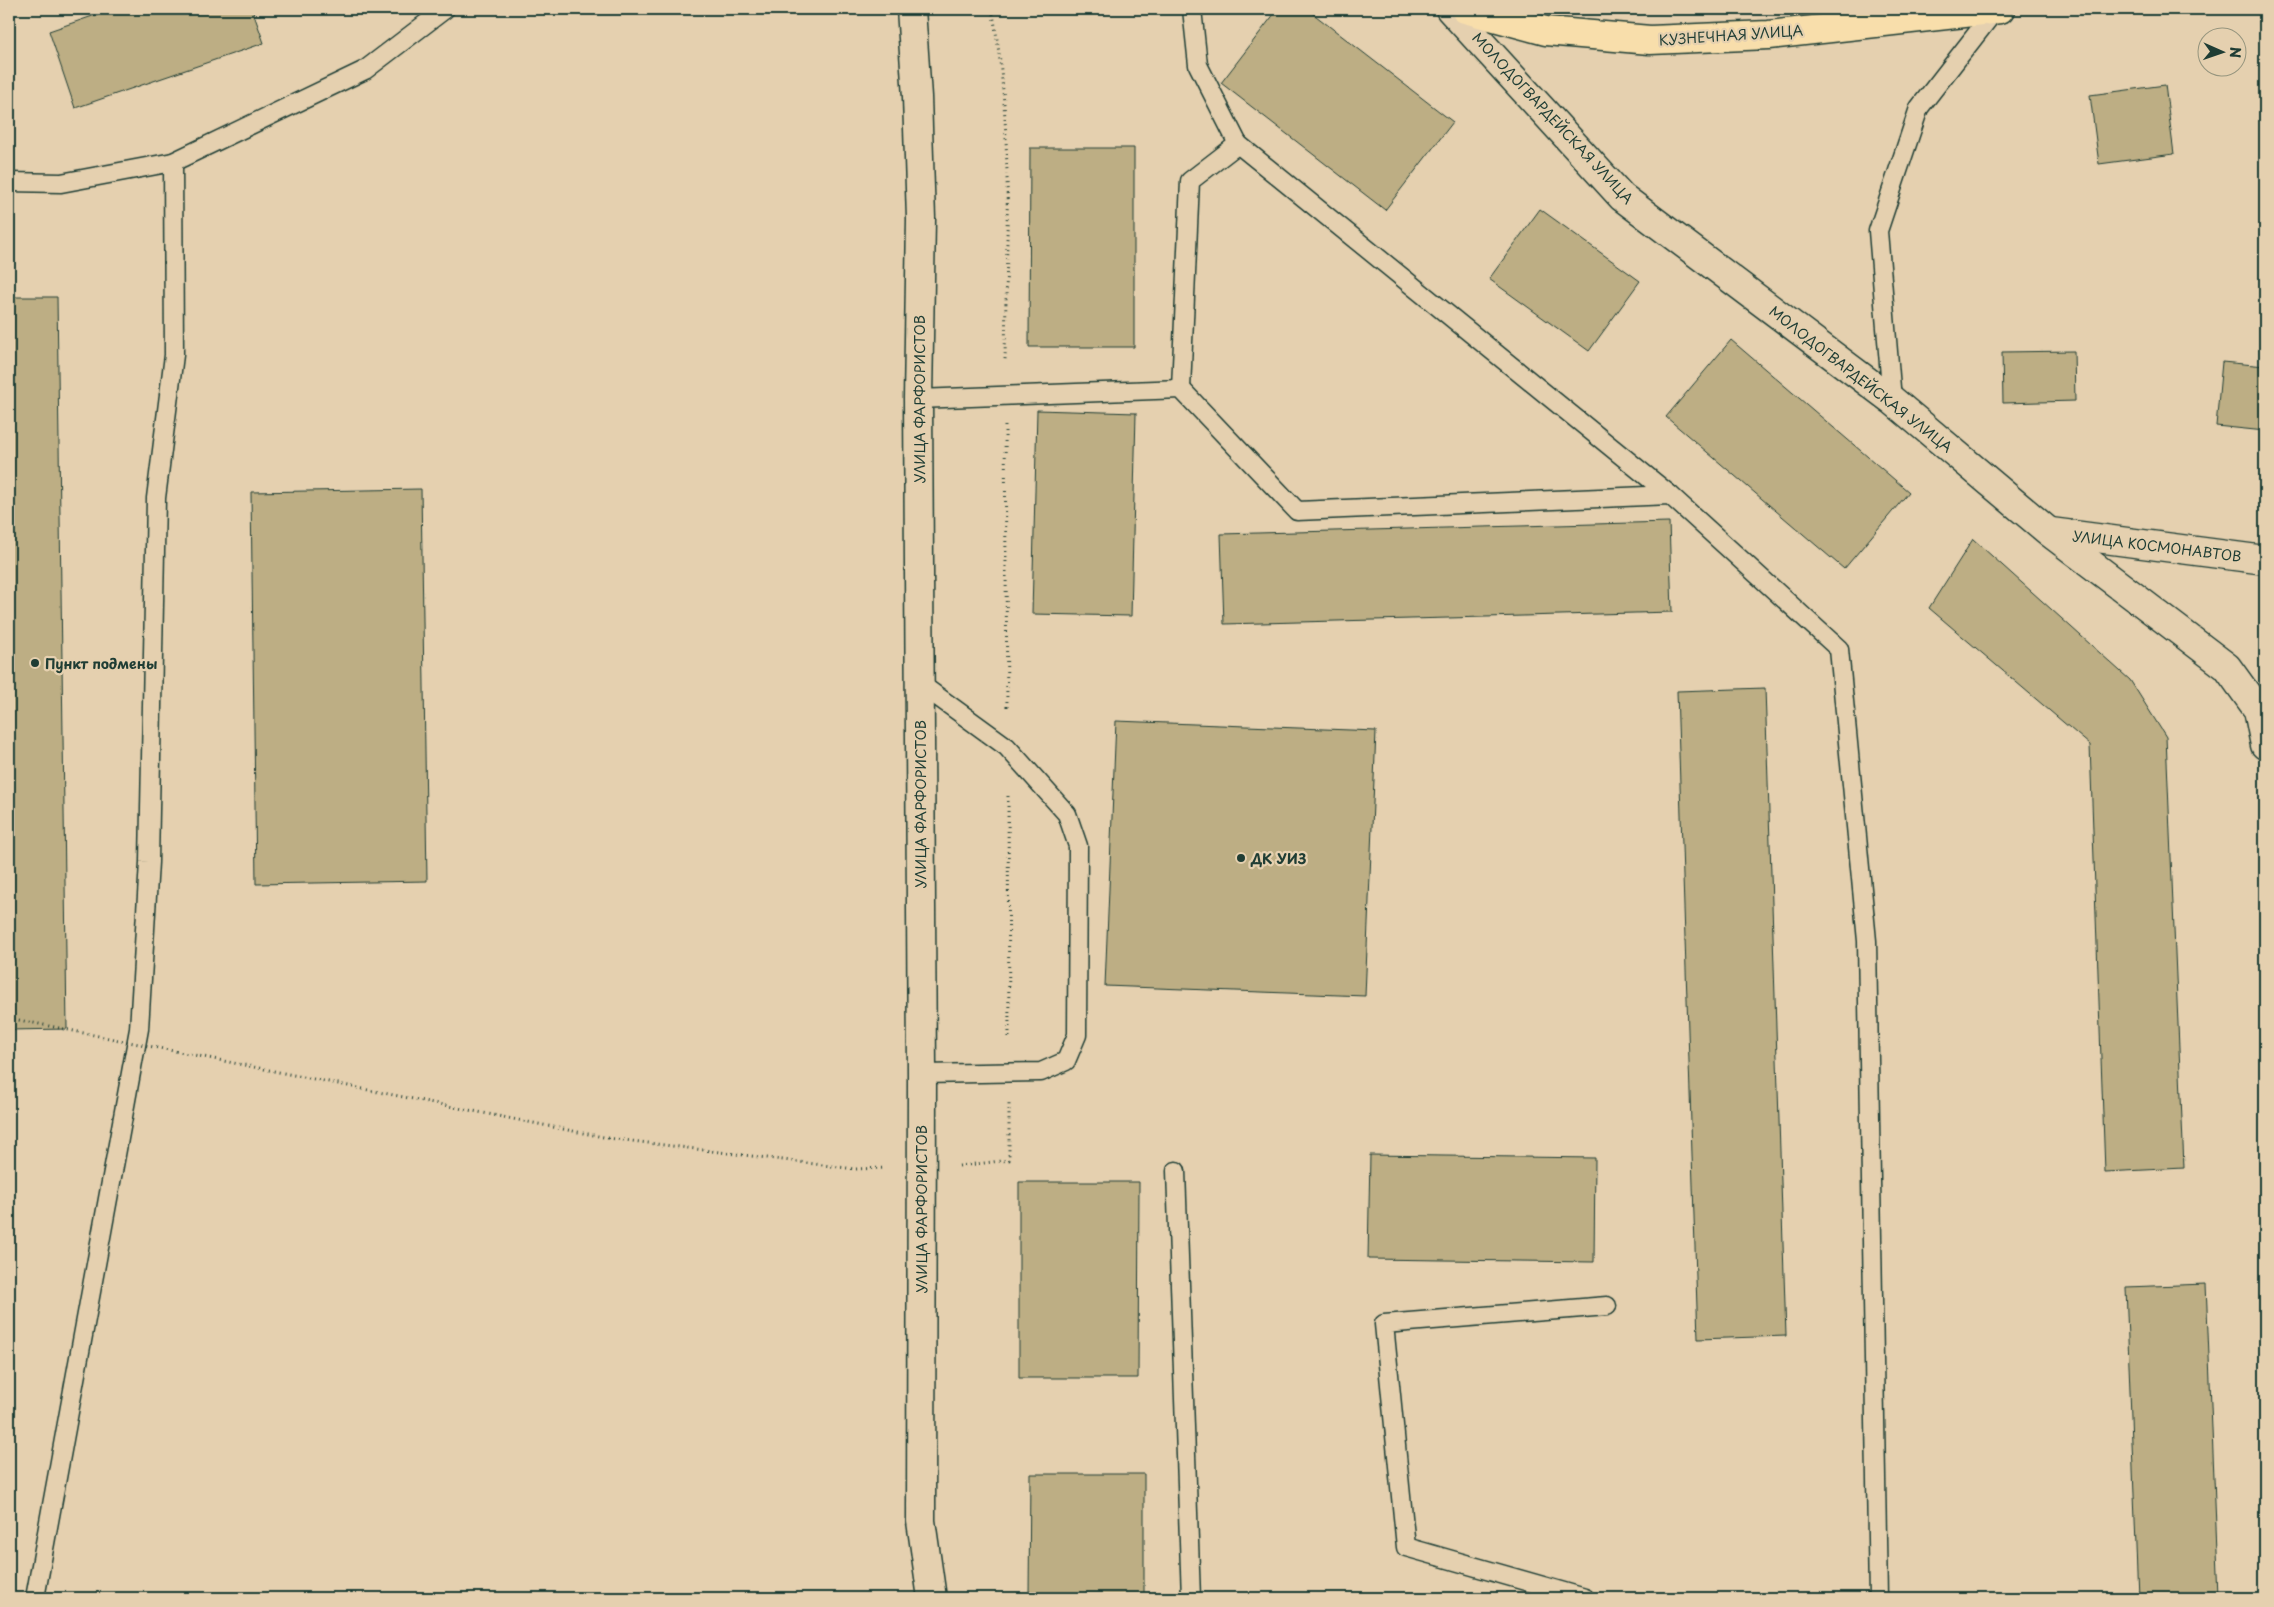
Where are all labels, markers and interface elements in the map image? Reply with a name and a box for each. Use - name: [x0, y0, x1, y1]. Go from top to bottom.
- street label: КУЗНЕЧНАЯ УЛИЦА: [1658, 19, 1804, 51]
- street label: МОЛОДОГВАРДЕЙСКАЯ УЛИЦА: [1468, 28, 1639, 209]
- north arrow: [2196, 28, 2246, 78]
- text: N: [2225, 47, 2246, 58]
- street label: МОЛОДОГВАРДЕЙСКАЯ УЛИЦА: [1765, 301, 1957, 458]
- street label: УЛИЦА ФАРФОРИСТОВ: [909, 315, 930, 483]
- street label: УЛИЦА КОСМОНАВТОВ: [2071, 525, 2243, 567]
- place label: Пункт подмены: [45, 653, 158, 674]
- marker: Пункт подмены: [29, 657, 41, 669]
- street label: УЛИЦА ФАРФОРИСТОВ: [910, 720, 931, 888]
- place label: ДК УИЗ: [1250, 848, 1307, 869]
- marker: ДК УИЗ: [1235, 852, 1247, 864]
- street label: УЛИЦА ФАРФОРИСТОВ: [911, 1125, 932, 1293]

